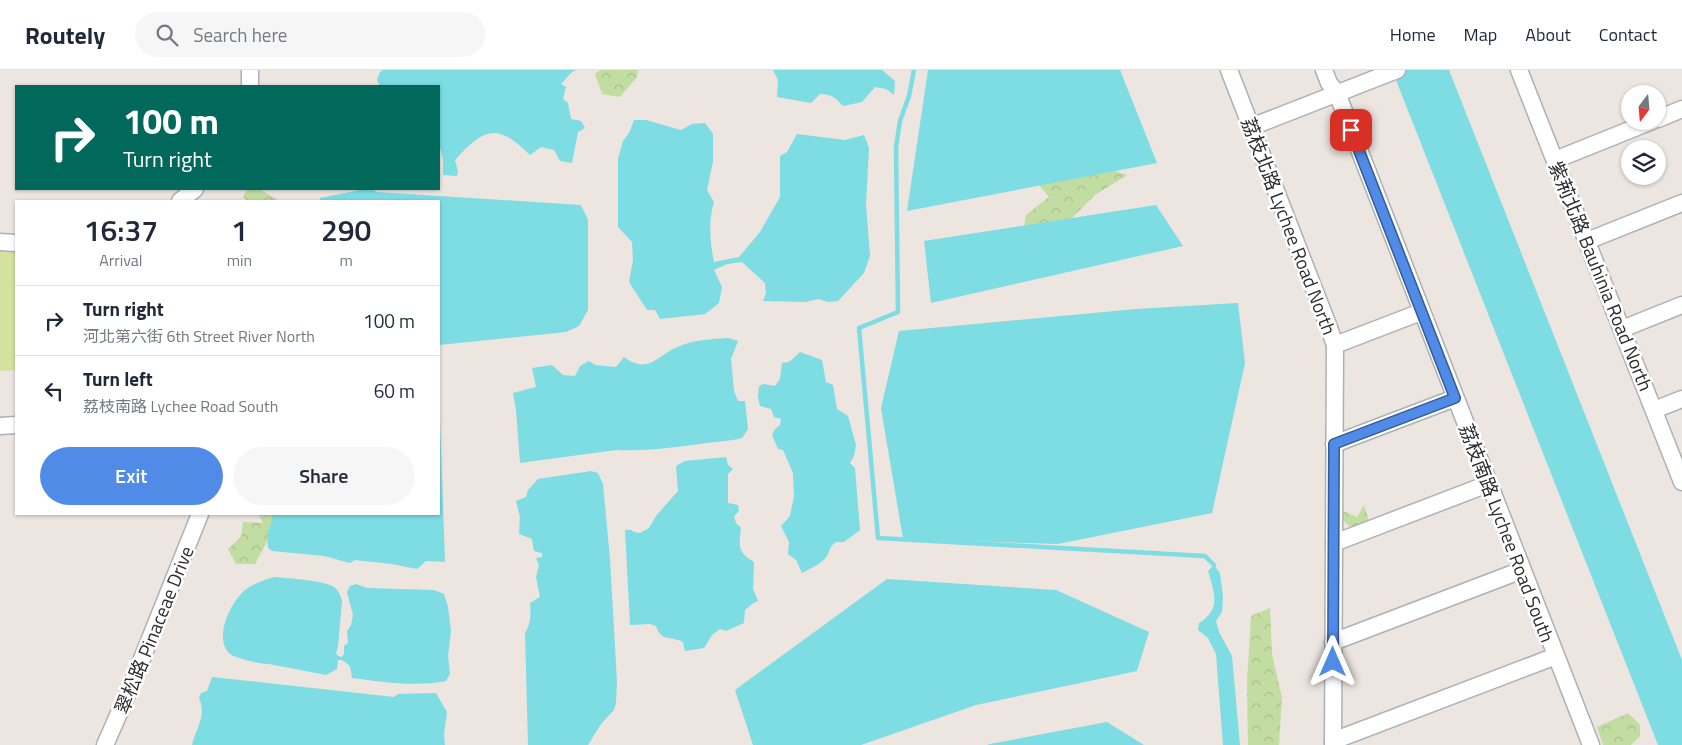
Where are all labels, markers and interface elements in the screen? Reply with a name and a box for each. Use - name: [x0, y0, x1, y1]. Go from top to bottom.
- search box: [135, 12, 485, 57]
- text: Routely: [25, 17, 105, 53]
- text: Search here: [193, 20, 287, 49]
- icon: search: [153, 21, 181, 49]
- text: Home: [1390, 21, 1436, 48]
- text: Map: [1464, 21, 1497, 48]
- text: About: [1525, 21, 1571, 48]
- text: Contact: [1599, 21, 1657, 48]
- north arrow: [1621, 85, 1666, 130]
- map controls: [1621, 85, 1666, 185]
- text: 100 m: [123, 94, 219, 148]
- icon: right: [40, 105, 105, 170]
- pin: [1330, 109, 1372, 151]
- street label: 荔枝北路 Lychee Road North: [1235, 113, 1344, 339]
- icon: arrive: [1337, 116, 1365, 144]
- button: layers: [1621, 140, 1666, 185]
- text: Turn right: [123, 142, 212, 176]
- street label: 紫荊北路 Bauhinia Road North: [1542, 157, 1661, 395]
- text: 16:37: [84, 207, 158, 253]
- text: 1: [231, 207, 248, 253]
- text: 290: [321, 207, 371, 253]
- text: Arrival: [99, 248, 143, 272]
- text: min: [227, 248, 252, 272]
- text: m: [339, 248, 353, 272]
- text: Turn right: [83, 294, 164, 323]
- text: 100 m: [363, 306, 415, 335]
- icon: right: [40, 307, 68, 335]
- text: 河北第六街 6th Street River North: [83, 324, 315, 348]
- text: Turn left: [83, 364, 153, 393]
- text: 60 m: [374, 376, 415, 405]
- icon: left: [40, 377, 68, 405]
- text: 荔枝南路 Lychee Road South: [83, 394, 278, 418]
- street label: 荔枝南路 Lychee Road South: [1452, 419, 1563, 646]
- button: Exit: [40, 447, 223, 505]
- button: Share: [233, 447, 415, 505]
- street label: 翠松路 Pinaceae Drive: [107, 541, 200, 718]
- position arrow: [1306, 635, 1358, 687]

